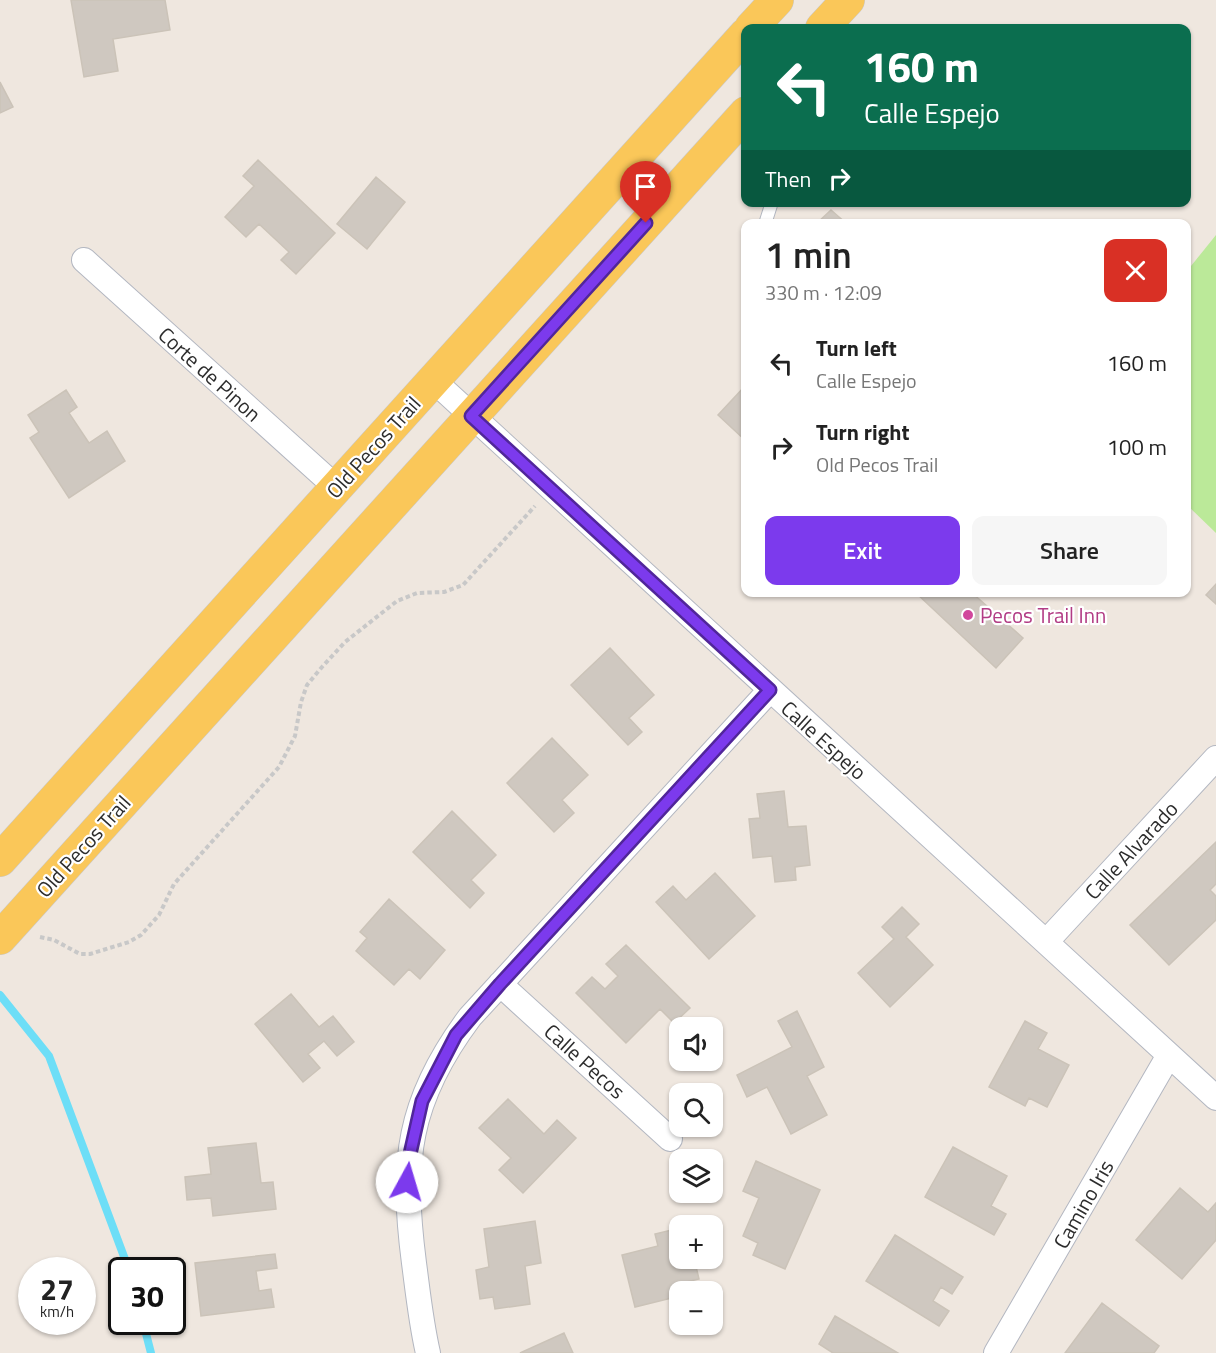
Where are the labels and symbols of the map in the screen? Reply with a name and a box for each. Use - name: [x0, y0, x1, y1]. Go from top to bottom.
- pin: [620, 161, 671, 223]
- street label: Corte de Pinon: [151, 319, 269, 429]
- street label: Old Pecos Trail: [318, 389, 428, 505]
- place label: Pecos Trail Inn: [980, 599, 1106, 631]
- marker: Pecos Trail Inn: [961, 608, 975, 622]
- street label: Calle Espejo: [774, 693, 874, 787]
- street label: Old Pecos Trail: [28, 788, 138, 904]
- street label: Calle Alvarado: [1077, 793, 1185, 907]
- street label: Calle Pecos: [537, 1016, 633, 1106]
- position arrow: [375, 1150, 439, 1214]
- street label: Camino Iris: [1045, 1154, 1121, 1254]
- speed limit sign: 30: [108, 1257, 186, 1335]

